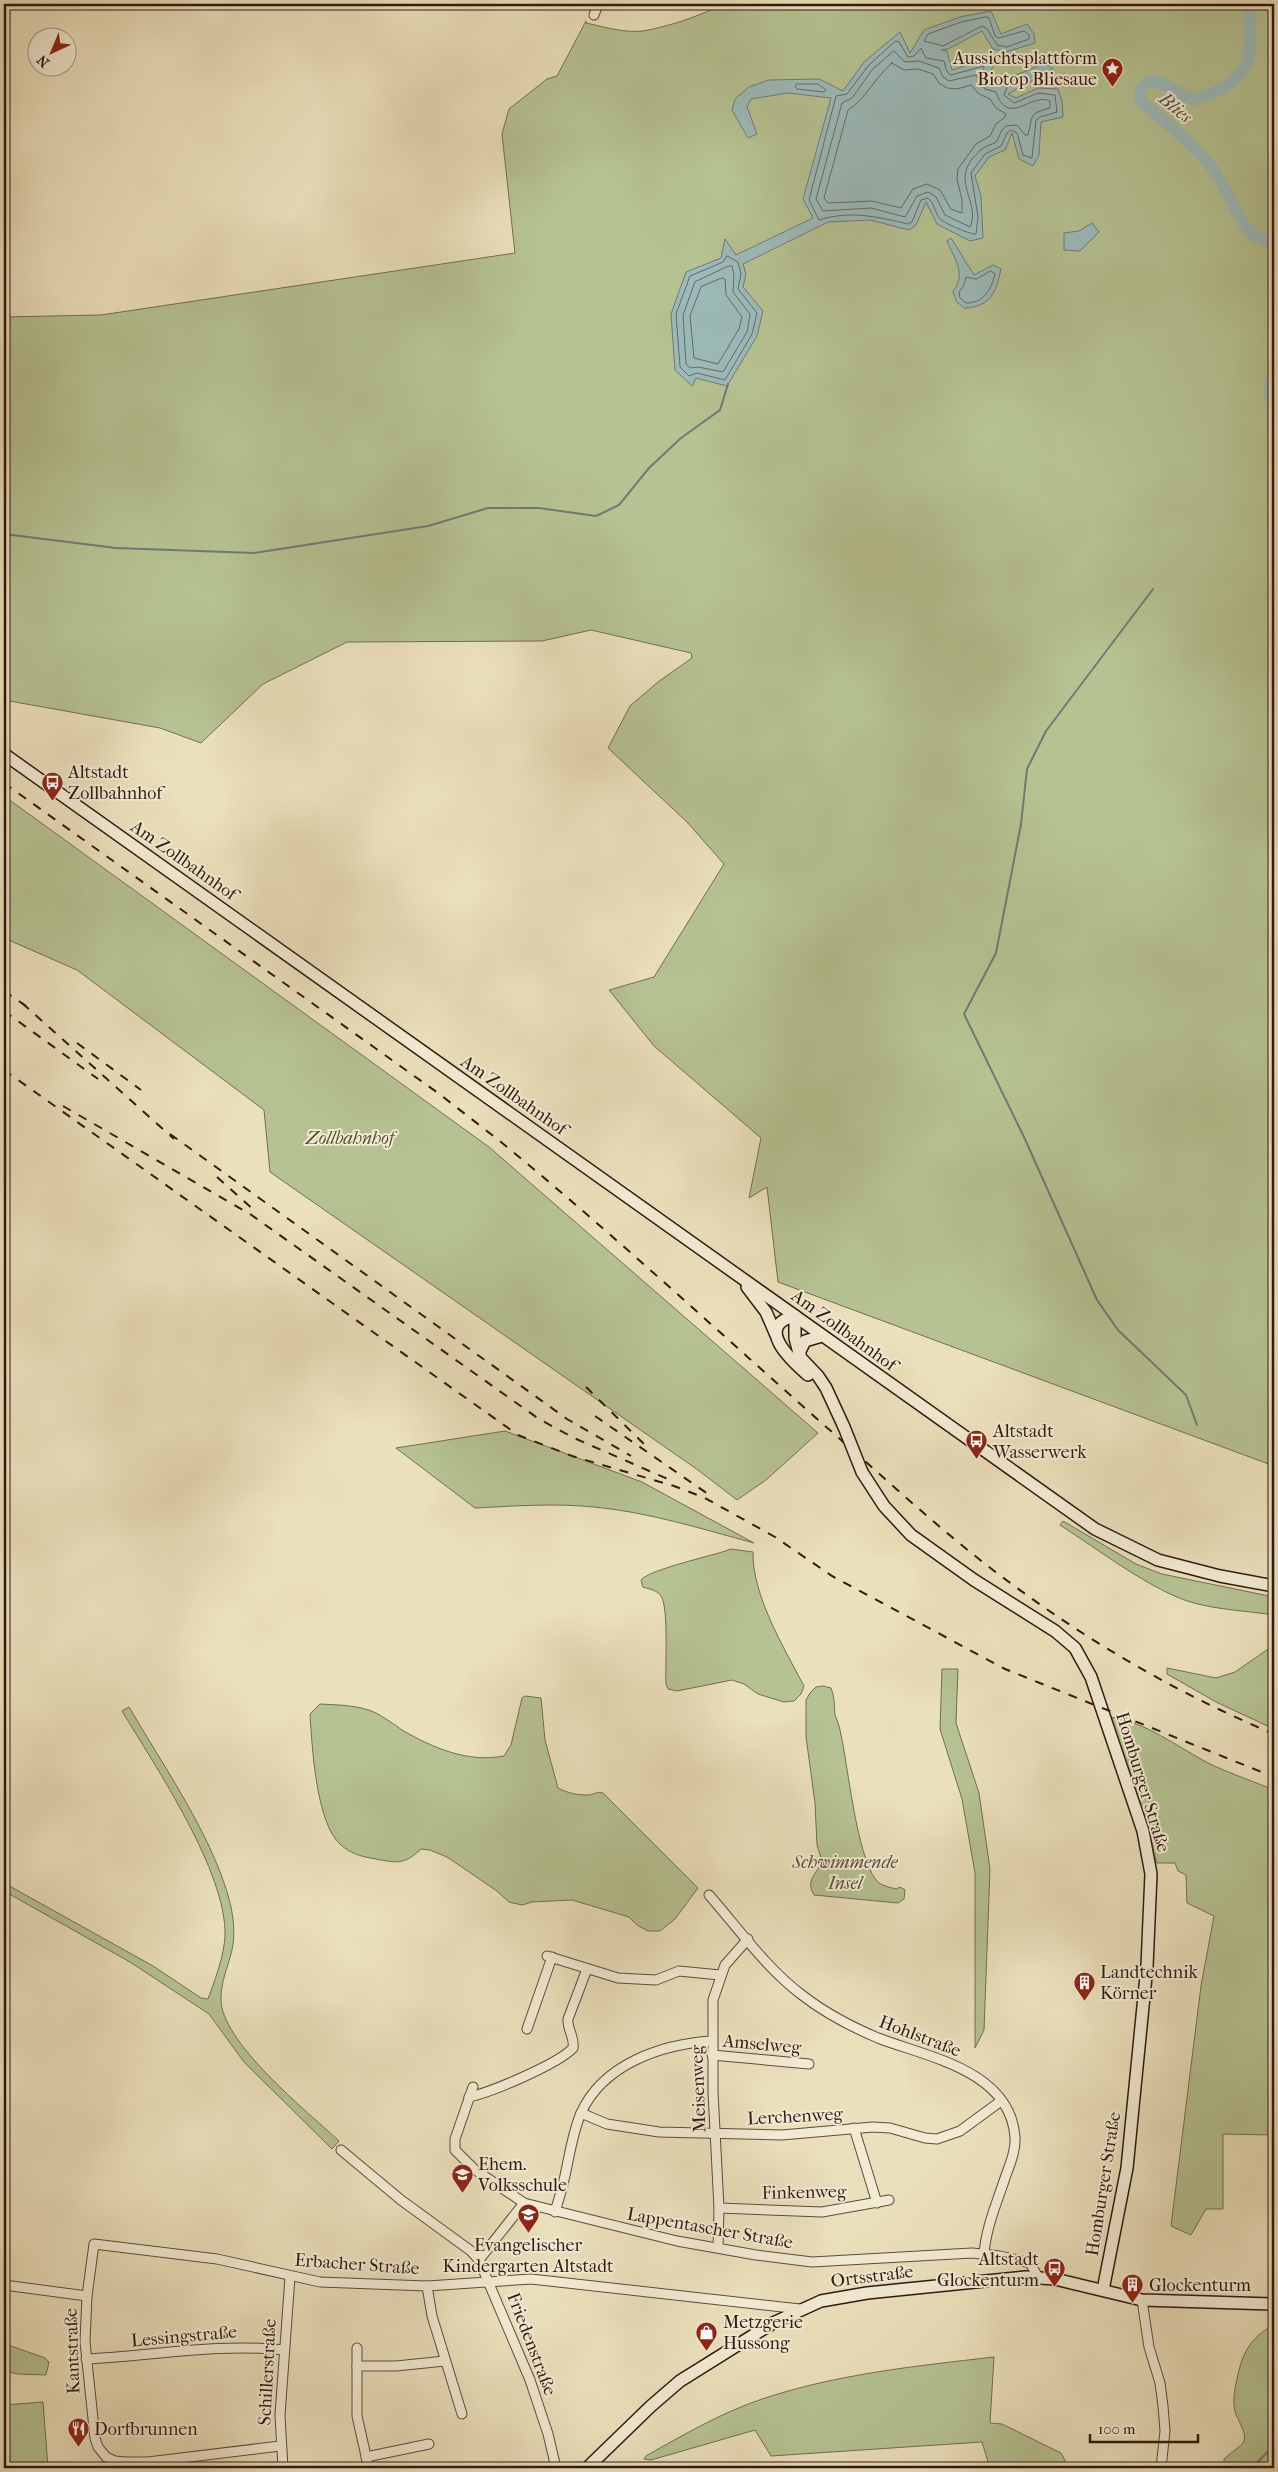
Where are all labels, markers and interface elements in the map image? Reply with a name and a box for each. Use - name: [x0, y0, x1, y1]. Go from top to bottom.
- north arrow: [28, 28, 78, 78]
- place label: Aussichtsplattform Biotop Bliesaue: [952, 48, 1097, 90]
- text: N: [33, 51, 53, 71]
- place icon: Aussichtsplattform Biotop Bliesaue: [1101, 56, 1125, 87]
- water label: Blies: [1154, 87, 1197, 129]
- place label: Altstadt Zollbahnhof: [67, 762, 166, 804]
- bus stop icon: Altstadt Zollbahnhof: [40, 770, 64, 801]
- street label: Am Zollbahnhof: [126, 815, 244, 907]
- street label: Am Zollbahnhof: [456, 1050, 574, 1142]
- park label: Zollbahnhof: [305, 1128, 398, 1149]
- street label: Am Zollbahnhof: [786, 1285, 904, 1378]
- place label: Altstadt Wasserwerk: [992, 1421, 1087, 1463]
- bus stop icon: Altstadt Wasserwerk: [965, 1429, 989, 1460]
- street label: Homburger Straße: [1111, 1709, 1174, 1855]
- park label: Schwimmende Insel: [791, 1852, 899, 1894]
- place label: Landtechnik Körner: [1100, 1962, 1198, 2004]
- building icon: Landtechnik Körner: [1072, 1970, 1096, 2001]
- street label: Hohlstraße: [876, 2011, 964, 2062]
- street label: Amselweg: [721, 2031, 802, 2058]
- street label: Meisenweg: [686, 2044, 711, 2133]
- street label: Lerchenweg: [747, 2103, 844, 2129]
- street label: Homburger Straße: [1082, 2110, 1125, 2258]
- place label: Ehem. Volksschule: [477, 2154, 567, 2196]
- school or university icon: Ehem. Volksschule: [450, 2162, 474, 2193]
- street label: Finkenweg: [761, 2181, 847, 2204]
- school or university icon: Evangelischer Kindergarten Altstadt: [516, 2203, 540, 2234]
- street label: Lappentascher Straße: [625, 2204, 795, 2253]
- place label: Evangelischer Kindergarten Altstadt: [443, 2235, 614, 2277]
- place label: Altstadt Glockenturm: [937, 2249, 1040, 2291]
- street label: Erbacher Straße: [294, 2250, 420, 2279]
- bus stop icon: Altstadt Glockenturm: [1043, 2257, 1067, 2288]
- street label: Ortsstraße: [830, 2261, 915, 2292]
- building icon: Glockenturm: [1121, 2273, 1145, 2304]
- place label: Glockenturm: [1149, 2275, 1251, 2296]
- street label: Friedenstraße: [502, 2290, 561, 2399]
- street label: Kantstraße: [60, 2307, 84, 2394]
- place label: Metzgerie Hussong: [723, 2312, 803, 2354]
- street label: Schillerstraße: [254, 2318, 281, 2426]
- shop icon: Metzgerie Hussong: [695, 2320, 719, 2351]
- street label: Lessingstraße: [130, 2321, 238, 2352]
- scale bar: [1090, 2412, 1198, 2444]
- restaurant icon: Dorfbrunnen: [66, 2417, 90, 2448]
- place label: Dorfbrunnen: [94, 2419, 198, 2440]
- text: 100 m: [1098, 2420, 1136, 2438]

